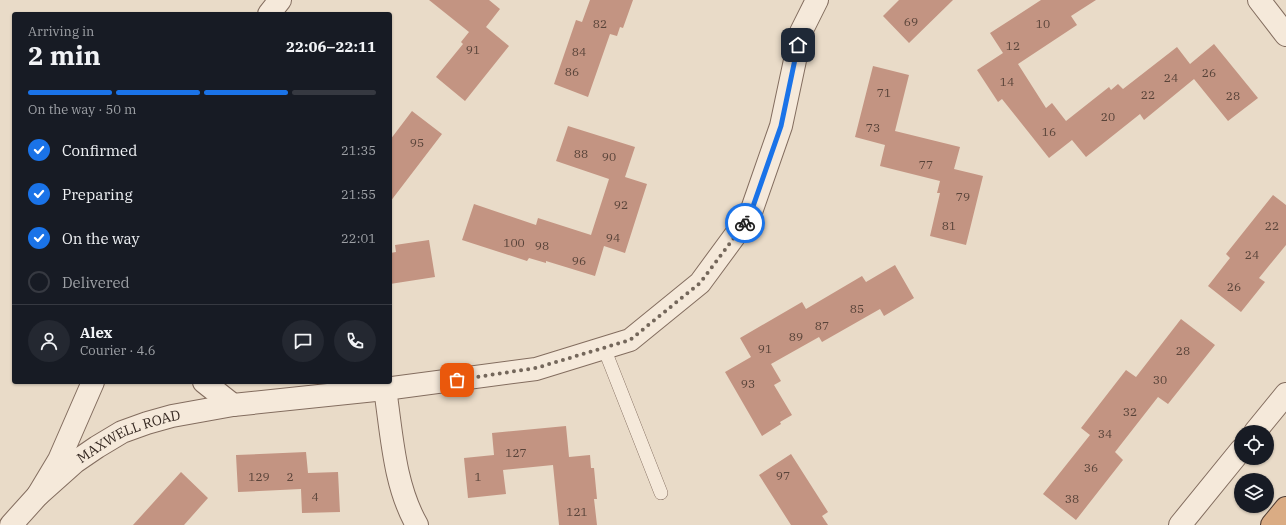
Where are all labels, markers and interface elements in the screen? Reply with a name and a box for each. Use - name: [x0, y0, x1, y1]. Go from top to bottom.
- house number: 69: [904, 14, 918, 29]
- house number: 82: [593, 16, 607, 31]
- house number: 10: [1036, 16, 1050, 31]
- text: Arriving in: [28, 23, 94, 40]
- pin: [781, 28, 815, 62]
- icon: home: [787, 34, 809, 56]
- text: 22:06–22:11: [286, 37, 376, 56]
- text: 2 min: [28, 38, 101, 72]
- house number: 12: [1006, 38, 1020, 53]
- house number: 91: [466, 42, 480, 57]
- house number: 84: [572, 44, 586, 59]
- house number: 86: [565, 64, 579, 79]
- house number: 26: [1202, 65, 1216, 80]
- house number: 24: [1164, 70, 1178, 85]
- house number: 14: [1000, 74, 1014, 89]
- house number: 71: [877, 85, 891, 100]
- house number: 22: [1141, 87, 1155, 102]
- house number: 28: [1226, 88, 1240, 103]
- text: On the way · 50 m: [28, 101, 136, 118]
- house number: 20: [1101, 109, 1115, 124]
- house number: 73: [866, 120, 880, 135]
- house number: 16: [1042, 124, 1056, 139]
- house number: 95: [410, 135, 424, 150]
- icon: check: [28, 139, 50, 161]
- text: Confirmed: [62, 141, 137, 160]
- text: 21:35: [341, 142, 376, 159]
- house number: 88: [574, 146, 588, 161]
- house number: 90: [602, 149, 616, 164]
- house number: 77: [919, 157, 933, 172]
- icon: check: [28, 183, 50, 205]
- text: Preparing: [62, 185, 133, 204]
- text: 21:55: [341, 186, 376, 203]
- house number: 79: [956, 189, 970, 204]
- house number: 92: [614, 197, 628, 212]
- courier: [725, 203, 765, 243]
- icon: bike: [734, 212, 756, 234]
- house number: 81: [942, 218, 956, 233]
- house number: 22: [1265, 218, 1279, 233]
- icon: check: [28, 227, 50, 249]
- text: On the way: [62, 229, 140, 248]
- text: 22:01: [341, 230, 376, 247]
- house number: 94: [606, 230, 620, 245]
- house number: 100: [503, 235, 525, 250]
- house number: 98: [535, 238, 549, 253]
- house number: 24: [1245, 247, 1259, 262]
- house number: 96: [572, 253, 586, 268]
- text: Delivered: [62, 273, 130, 292]
- house number: 26: [1227, 279, 1241, 294]
- house number: 85: [850, 301, 864, 316]
- house number: 87: [815, 318, 829, 333]
- button: person: [28, 320, 70, 362]
- button: chat: [282, 320, 324, 362]
- button: phone: [334, 320, 376, 362]
- text: Alex: [80, 323, 112, 342]
- house number: 89: [789, 329, 803, 344]
- house number: 91: [758, 341, 772, 356]
- text: Courier · 4.6: [80, 342, 156, 359]
- house number: 28: [1176, 343, 1190, 358]
- pin: [440, 363, 474, 397]
- icon: bag: [446, 369, 468, 391]
- house number: 30: [1153, 372, 1167, 387]
- house number: 93: [741, 376, 755, 391]
- house number: 32: [1123, 404, 1137, 419]
- street label: MAXWELL ROAD: [73, 406, 182, 467]
- map controls: [1234, 425, 1274, 513]
- button: locate: [1234, 425, 1274, 465]
- house number: 34: [1098, 426, 1112, 441]
- house number: 127: [505, 445, 527, 460]
- house number: 36: [1084, 460, 1098, 475]
- house number: 97: [776, 468, 790, 483]
- house number: 129: [248, 469, 270, 484]
- house number: 2: [286, 469, 294, 484]
- house number: 1: [474, 469, 482, 484]
- button: layers: [1234, 473, 1274, 513]
- house number: 4: [311, 489, 319, 504]
- house number: 38: [1065, 491, 1079, 506]
- house number: 121: [566, 504, 588, 519]

